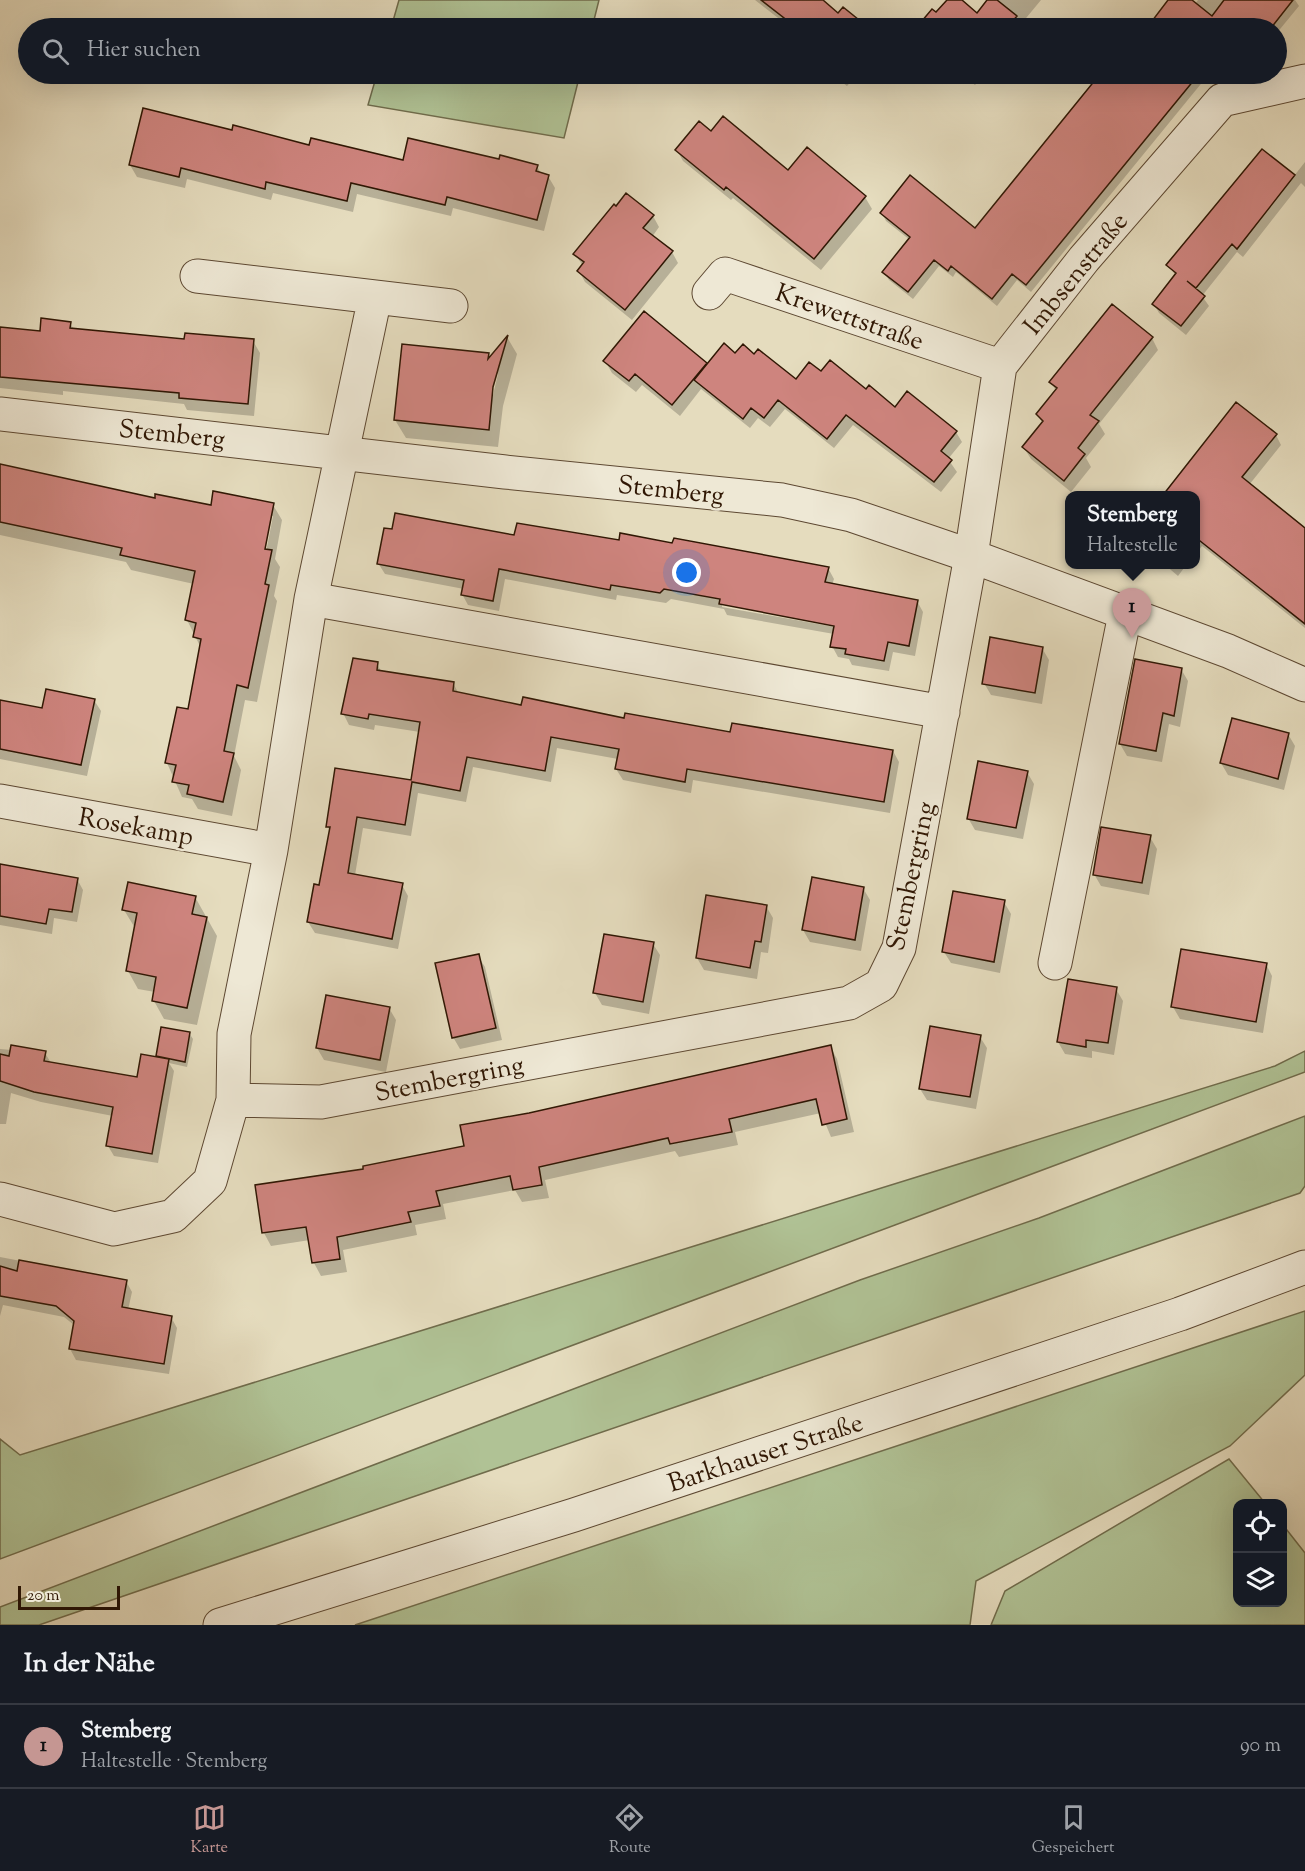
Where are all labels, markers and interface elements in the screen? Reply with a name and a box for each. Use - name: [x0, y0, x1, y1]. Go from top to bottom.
- search box: [18, 18, 1287, 84]
- icon: search: [39, 35, 72, 68]
- text: Hier suchen: [87, 35, 201, 67]
- street label: Imbsenstraße: [1016, 205, 1138, 344]
- street label: Krewettstraße: [770, 276, 928, 361]
- street label: Stemberg: [117, 412, 227, 459]
- street label: Stemberg: [616, 468, 726, 515]
- popup: [1065, 491, 1200, 569]
- text: Stemberg: [1087, 500, 1177, 532]
- text: Haltestelle: [1087, 532, 1178, 561]
- your location: [672, 558, 701, 587]
- pin: 1: [1112, 588, 1152, 638]
- street label: Stembergring: [879, 799, 946, 954]
- street label: Rosekamp: [75, 800, 196, 857]
- street label: Stembergring: [372, 1048, 527, 1113]
- street label: Barkhauser Straße: [663, 1405, 868, 1503]
- map controls: [1233, 1499, 1287, 1607]
- button: locate: [1233, 1499, 1287, 1553]
- button: layers: [1233, 1553, 1287, 1607]
- scale bar: [18, 1583, 120, 1610]
- text: 20 m: [27, 1585, 60, 1608]
- text: In der Nähe: [24, 1646, 155, 1683]
- text: Stemberg: [81, 1716, 171, 1748]
- text: 1: [40, 1732, 47, 1761]
- text: 90 m: [1240, 1732, 1281, 1761]
- text: Haltestelle · Stemberg: [81, 1748, 267, 1777]
- tab: Karte: [190, 1801, 228, 1860]
- tab: Route: [609, 1801, 651, 1860]
- tab: Gespeichert: [1032, 1801, 1115, 1860]

